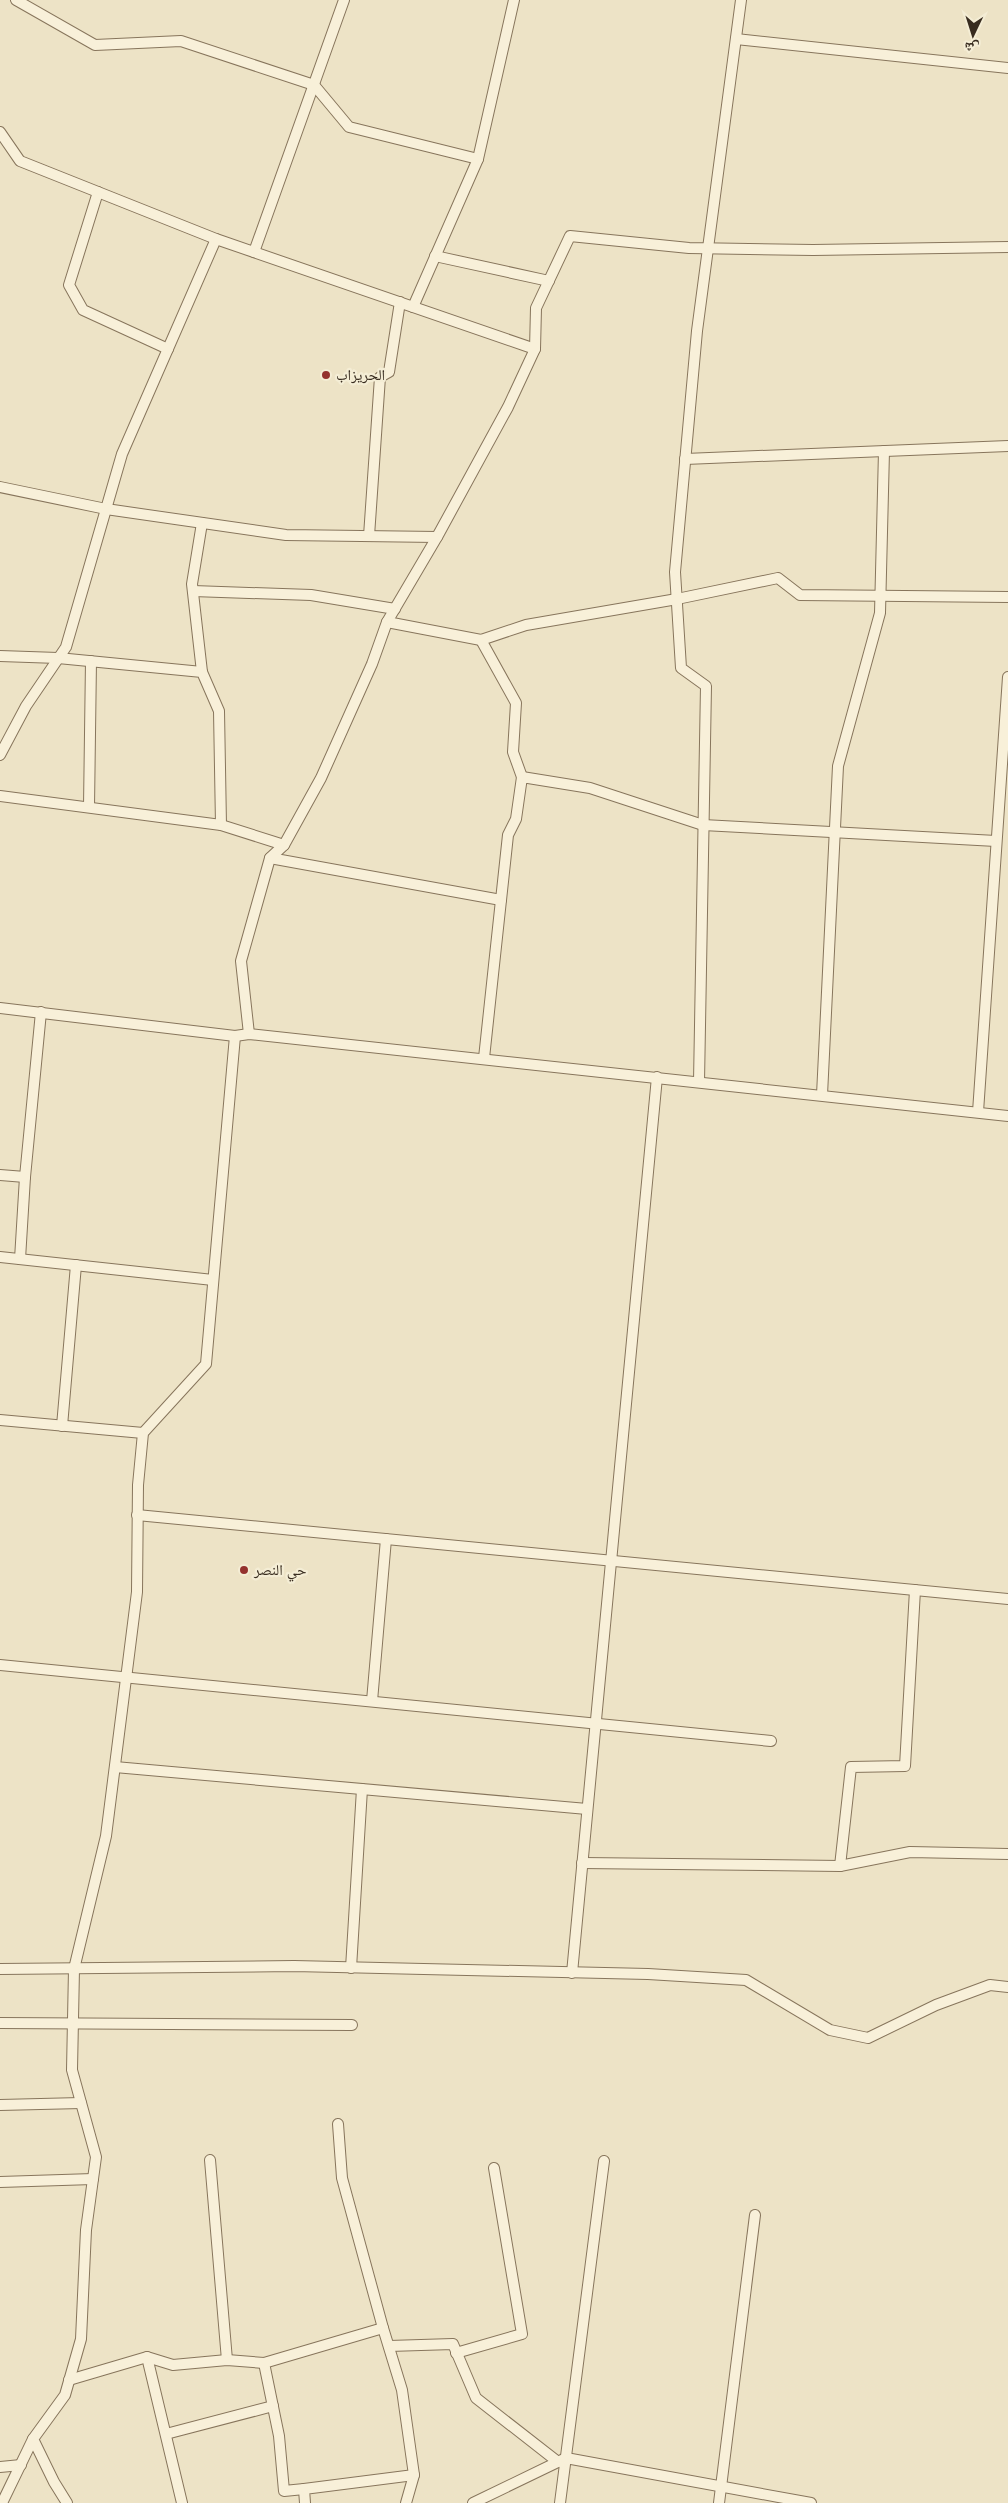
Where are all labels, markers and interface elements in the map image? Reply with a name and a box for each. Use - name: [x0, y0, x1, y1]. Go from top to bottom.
- north arrow: [948, 10, 998, 60]
- text: ش: [964, 38, 980, 58]
- place label: الحريزاب: [336, 364, 385, 384]
- marker: الحريزاب: [320, 369, 332, 381]
- place label: حي النصر: [253, 1559, 307, 1582]
- marker: حي النصر: [238, 1564, 250, 1576]

